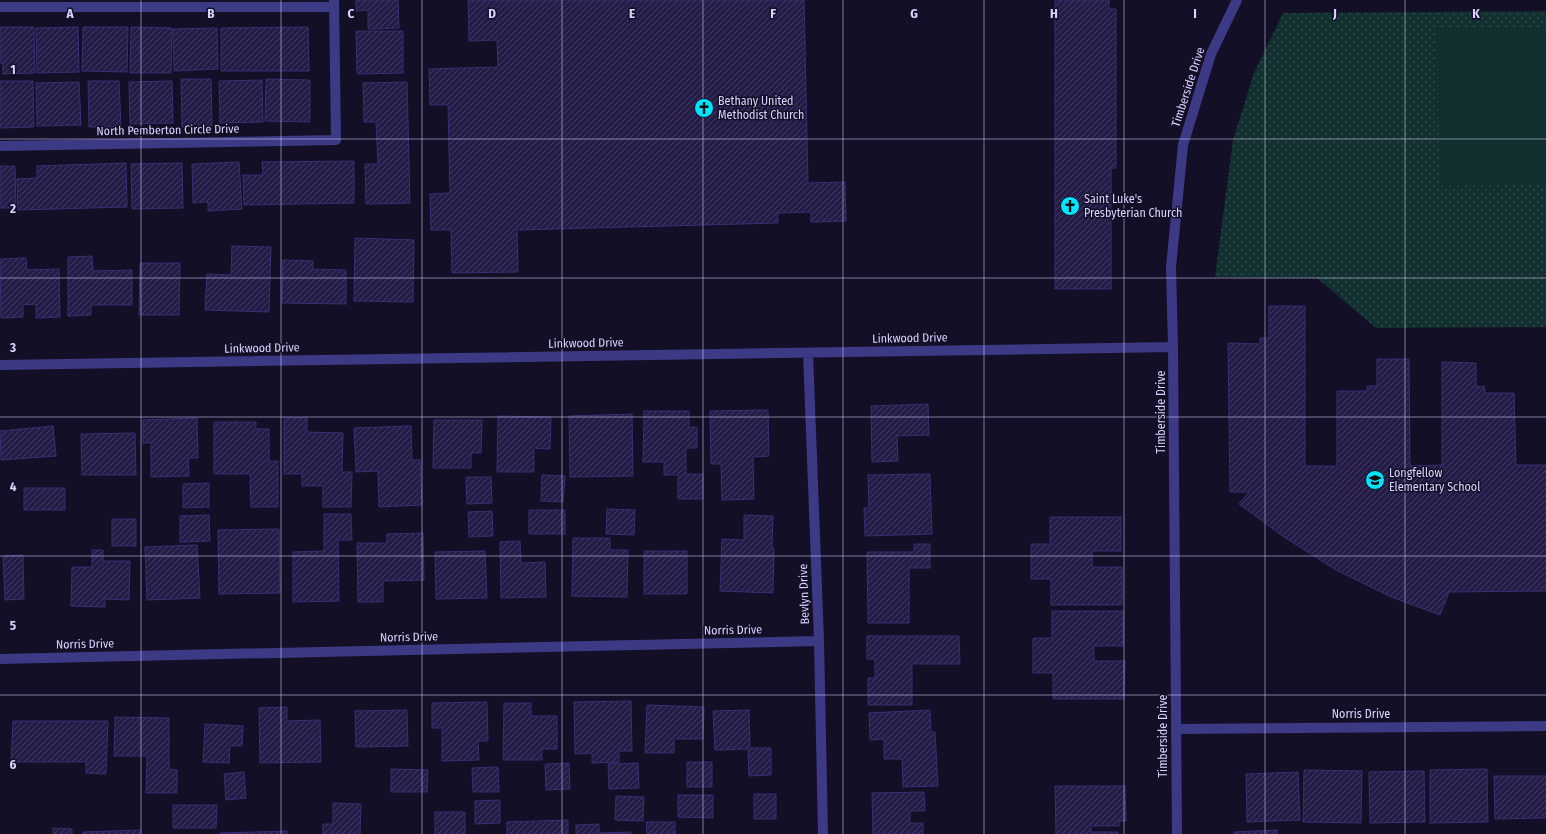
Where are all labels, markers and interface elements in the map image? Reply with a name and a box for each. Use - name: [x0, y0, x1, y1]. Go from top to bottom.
- text: A: [65, 6, 74, 21]
- text: B: [207, 6, 215, 21]
- text: C: [348, 6, 355, 21]
- text: D: [488, 6, 496, 21]
- text: E: [629, 6, 635, 21]
- text: F: [770, 6, 776, 21]
- text: G: [910, 6, 918, 21]
- text: H: [1050, 6, 1058, 21]
- text: I: [1193, 6, 1197, 21]
- text: J: [1332, 6, 1337, 21]
- text: K: [1472, 6, 1480, 21]
- street label: Timberside Drive: [1169, 45, 1207, 129]
- text: 1: [10, 62, 16, 77]
- place label: Bethany United Methodist Church: [718, 94, 804, 122]
- church icon: Bethany United Methodist Church: [693, 97, 715, 119]
- street label: North Pemberton Circle Drive: [96, 122, 240, 138]
- place label: Saint Luke's Presbyterian Church: [1084, 192, 1182, 220]
- church icon: Saint Luke's Presbyterian Church: [1059, 195, 1081, 217]
- text: 2: [9, 201, 16, 216]
- street label: Linkwood Drive: [872, 330, 948, 346]
- street label: Linkwood Drive: [548, 335, 624, 351]
- text: 3: [9, 340, 16, 355]
- street label: Linkwood Drive: [224, 340, 300, 356]
- street label: Timberside Drive: [1154, 370, 1168, 453]
- place label: Longfellow Elementary School: [1389, 466, 1480, 494]
- school or university icon: Longfellow Elementary School: [1364, 469, 1386, 491]
- text: 4: [10, 479, 17, 494]
- street label: Bevlyn Drive: [796, 563, 812, 625]
- text: 5: [10, 618, 16, 633]
- street label: Norris Drive: [704, 622, 762, 638]
- street label: Norris Drive: [380, 629, 438, 645]
- street label: Norris Drive: [56, 636, 114, 652]
- street label: Timberside Drive: [1156, 694, 1170, 777]
- street label: Norris Drive: [1332, 707, 1390, 721]
- text: 6: [10, 757, 17, 772]

